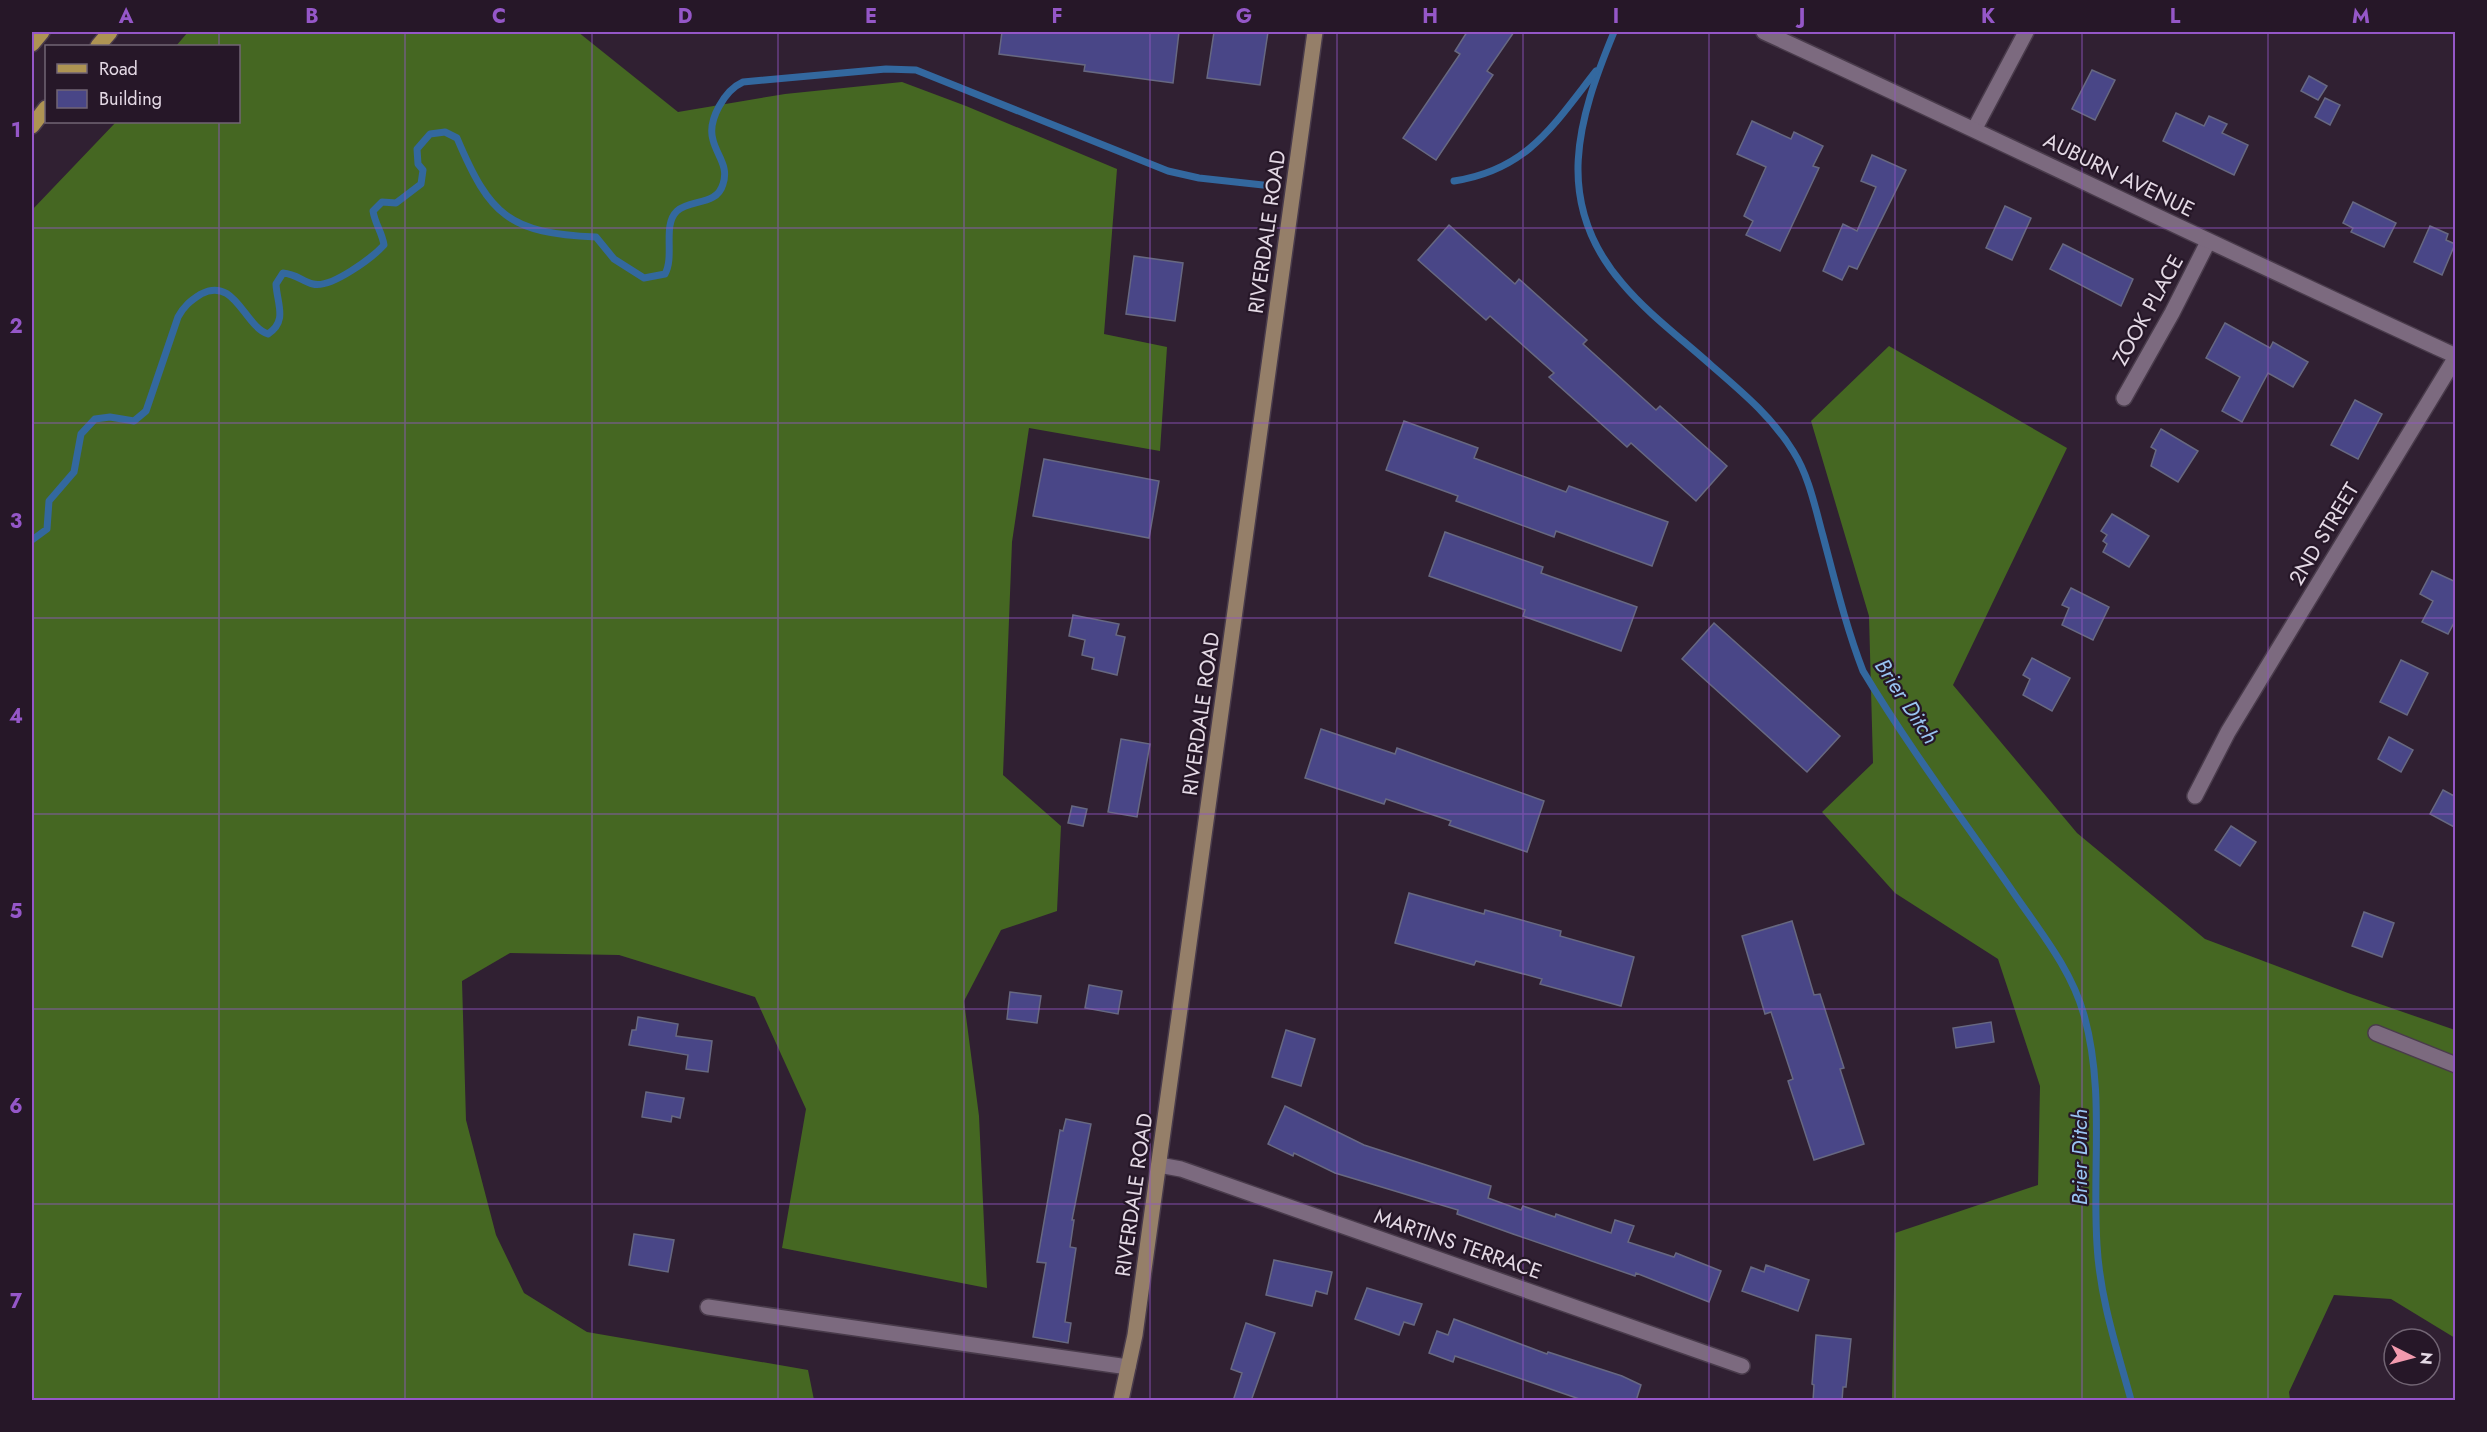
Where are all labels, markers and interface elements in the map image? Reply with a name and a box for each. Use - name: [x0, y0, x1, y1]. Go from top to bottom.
- text: A: [118, 2, 134, 31]
- text: B: [305, 2, 319, 31]
- text: C: [492, 2, 506, 31]
- text: D: [678, 2, 692, 31]
- text: E: [865, 2, 877, 31]
- text: F: [1051, 2, 1063, 31]
- text: G: [1236, 2, 1252, 31]
- text: H: [1422, 2, 1438, 31]
- text: I: [1613, 2, 1619, 31]
- text: J: [1795, 2, 1805, 31]
- text: K: [1981, 2, 1995, 31]
- text: L: [2170, 2, 2181, 31]
- text: M: [2352, 2, 2370, 31]
- legend: [45, 45, 240, 123]
- text: Road: [99, 56, 138, 82]
- text: Building: [99, 86, 162, 112]
- text: 1: [11, 116, 21, 145]
- street label: AUBURN AVENUE: [2039, 125, 2199, 225]
- street label: RIVERDALE ROAD: [1241, 148, 1293, 316]
- street label: ZOOK PLACE: [2105, 249, 2191, 371]
- text: 2: [9, 312, 23, 341]
- street label: 2ND STREET: [2282, 477, 2367, 591]
- text: 3: [10, 507, 22, 536]
- street label: RIVERDALE ROAD: [1175, 630, 1227, 798]
- water label: Brier Ditch: [1867, 652, 1947, 750]
- text: 4: [9, 702, 23, 731]
- text: 5: [10, 897, 23, 926]
- text: 6: [9, 1092, 23, 1121]
- water label: Brier Ditch: [2063, 1109, 2095, 1205]
- street label: RIVERDALE ROAD: [1108, 1111, 1160, 1279]
- street label: MARTINS TERRACE: [1370, 1201, 1546, 1287]
- text: 7: [10, 1287, 23, 1316]
- north arrow: [2382, 1327, 2442, 1387]
- text: N: [2414, 1351, 2439, 1366]

